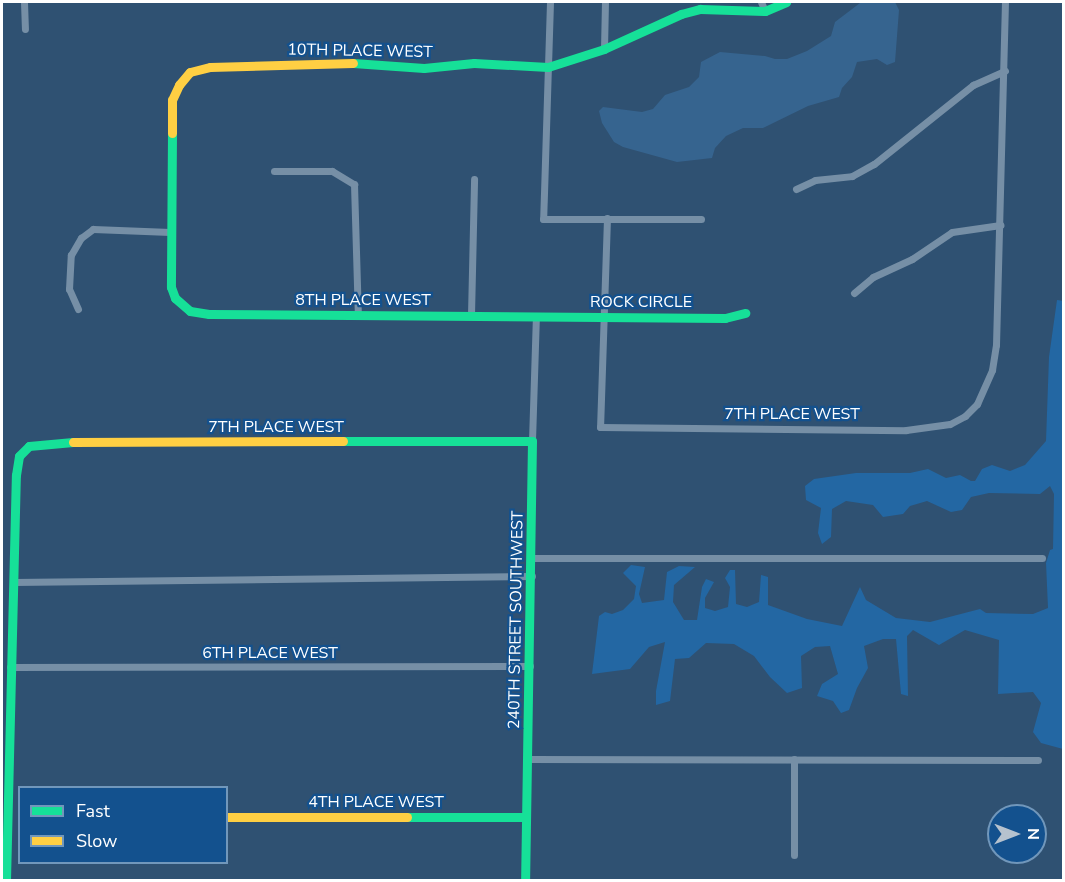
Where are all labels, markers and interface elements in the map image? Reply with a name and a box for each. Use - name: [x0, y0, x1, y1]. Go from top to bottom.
- street label: 10TH PLACE WEST: [287, 40, 433, 62]
- street label: 8TH PLACE WEST: [295, 290, 431, 310]
- street label: ROCK CIRCLE: [590, 292, 692, 312]
- street label: 7TH PLACE WEST: [724, 404, 860, 424]
- street label: 7TH PLACE WEST: [208, 417, 344, 437]
- street label: 240TH STREET SOUTHWEST: [504, 511, 528, 729]
- street label: 6TH PLACE WEST: [202, 643, 338, 663]
- legend: [18, 786, 228, 864]
- street label: 4TH PLACE WEST: [308, 792, 444, 812]
- text: Fast: [76, 799, 110, 823]
- north arrow: [987, 804, 1047, 864]
- text: N: [1022, 828, 1044, 840]
- text: Slow: [76, 829, 117, 853]

